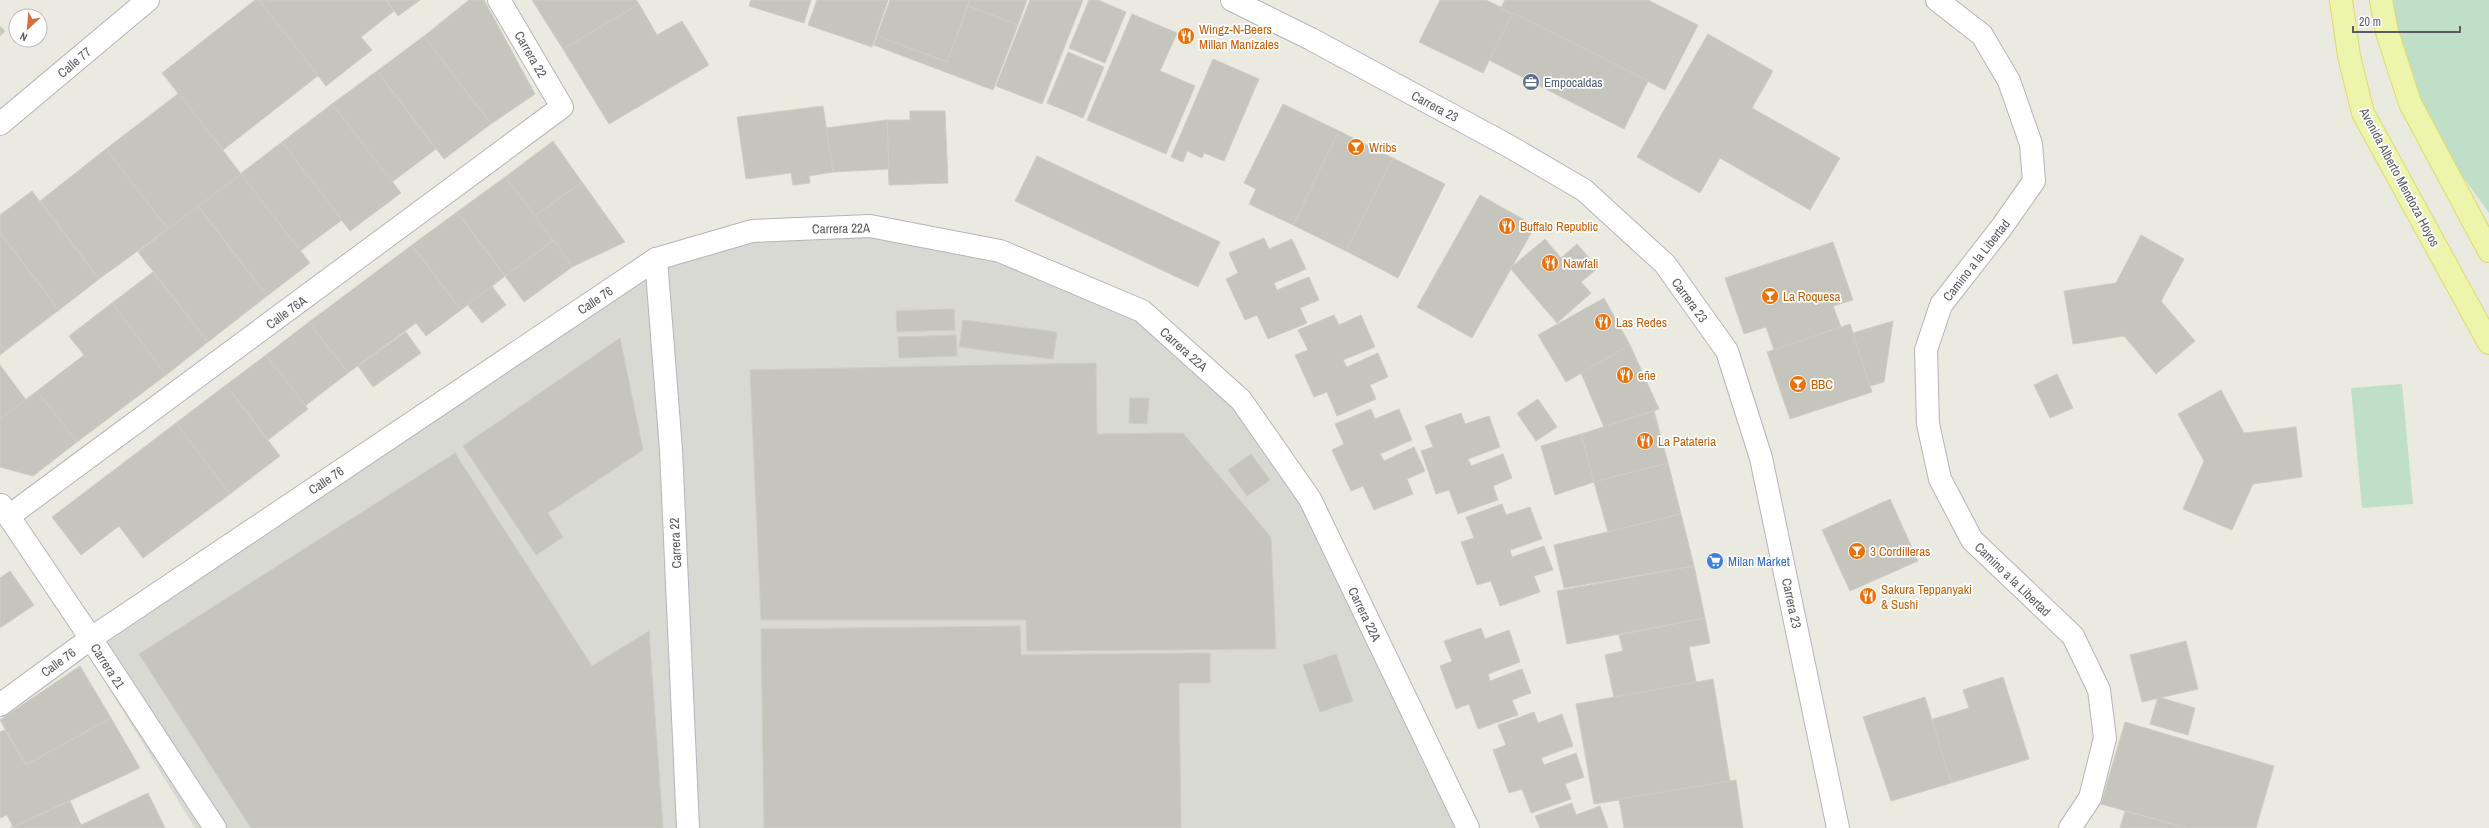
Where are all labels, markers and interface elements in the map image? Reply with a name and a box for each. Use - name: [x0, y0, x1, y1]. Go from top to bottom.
- north arrow: [8, 8, 48, 48]
- scale bar: [2353, 8, 2460, 34]
- text: 20 m: [2359, 14, 2381, 30]
- place label: Wingz-N-Beers Millan Manizales: [1199, 21, 1279, 53]
- restaurant icon: Wingz-N-Beers Millan Manizales: [1176, 26, 1196, 46]
- street label: Carrera 22: [510, 28, 551, 81]
- text: N: [18, 29, 30, 45]
- street label: Calle 77: [54, 43, 95, 81]
- office icon: Empocaldas: [1521, 72, 1541, 92]
- place label: Empocaldas: [1544, 74, 1603, 91]
- street label: Carrera 23: [1408, 87, 1461, 126]
- street label: Avenida Alberto Mendoza Hoyos: [2355, 104, 2443, 250]
- bar icon: Wribs: [1346, 137, 1366, 157]
- place label: Wribs: [1369, 139, 1397, 156]
- restaurant icon: Buffalo Republic: [1497, 216, 1517, 236]
- street label: Camino a la Libertad: [1939, 216, 2014, 305]
- place label: Buffalo Republic: [1520, 218, 1598, 235]
- street label: Carrera 22A: [812, 219, 871, 238]
- restaurant icon: Nawfali: [1540, 253, 1560, 273]
- place label: Nawfali: [1563, 255, 1599, 272]
- street label: Carrera 23: [1668, 275, 1711, 326]
- street label: Calle 76: [574, 282, 616, 318]
- bar icon: La Roquesa: [1760, 286, 1780, 306]
- place label: La Roquesa: [1783, 288, 1841, 305]
- street label: Calle 76A: [263, 291, 311, 333]
- restaurant icon: Las Redes: [1593, 312, 1613, 332]
- place label: Las Redes: [1616, 314, 1667, 331]
- street label: Carrera 22A: [1156, 324, 1212, 376]
- restaurant icon: eñe: [1615, 365, 1635, 385]
- place label: eñe: [1638, 367, 1656, 384]
- bar icon: BBC: [1788, 374, 1808, 394]
- place label: BBC: [1811, 376, 1833, 393]
- restaurant icon: La Patateria: [1635, 431, 1655, 451]
- place label: La Patateria: [1658, 433, 1716, 450]
- street label: Calle 76: [305, 462, 347, 498]
- street label: Carrera 22: [666, 517, 685, 569]
- street label: Camino a la Libertad: [1971, 539, 2054, 620]
- bar icon: 3 Cordilleras: [1847, 541, 1867, 561]
- place label: 3 Cordilleras: [1870, 543, 1930, 560]
- supermarket icon: Milan Market: [1705, 551, 1725, 571]
- place label: Milan Market: [1728, 553, 1790, 570]
- street label: Carrera 23: [1778, 576, 1805, 630]
- place label: Sakura Teppanyaki & Sushi: [1881, 581, 1972, 613]
- street label: Carrera 22A: [1344, 584, 1385, 645]
- restaurant icon: Sakura Teppanyaki & Sushi: [1858, 586, 1878, 606]
- street label: Carrera 21: [87, 640, 129, 692]
- street label: Calle 76: [37, 644, 79, 681]

